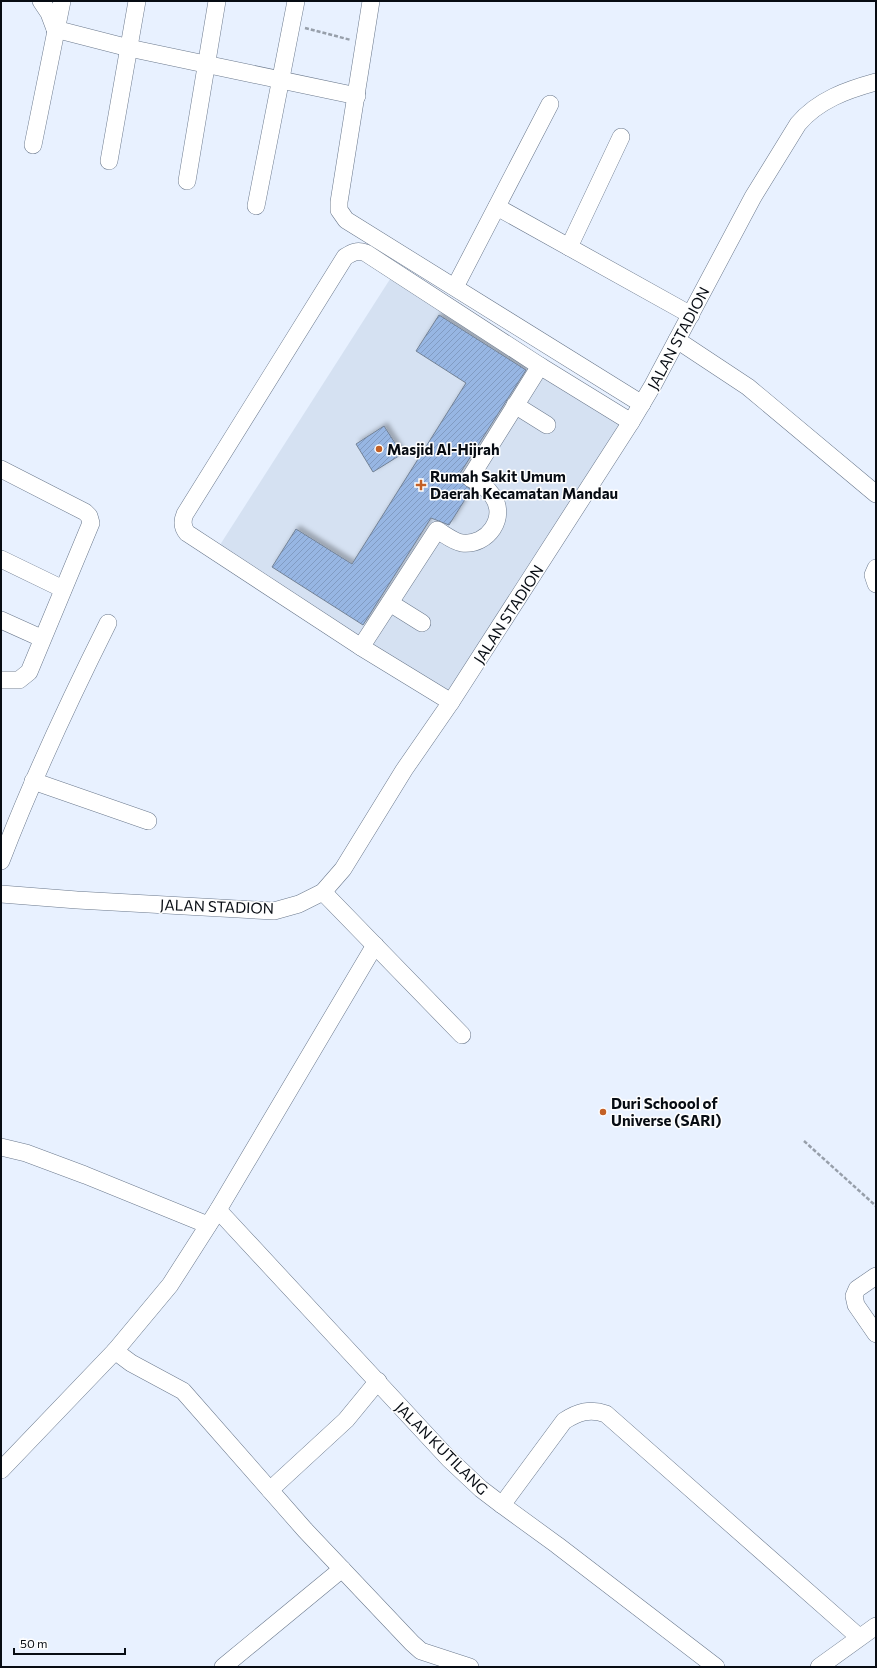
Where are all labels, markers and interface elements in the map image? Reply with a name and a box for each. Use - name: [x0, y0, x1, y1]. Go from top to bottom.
- street label: JALAN STADION: [643, 283, 713, 393]
- place label: Masjid Al-Hijrah: [387, 440, 500, 458]
- marker: Masjid Al-Hijrah: [374, 444, 384, 454]
- place label: Rumah Sakit Umum Daerah Kecamatan Mandau: [430, 467, 618, 502]
- marker: Rumah Sakit Umum Daerah Kecamatan Mandau: [415, 479, 427, 491]
- street label: JALAN STADION: [469, 561, 547, 667]
- street label: JALAN STADION: [160, 895, 274, 917]
- place label: Duri Schoool of Universe (SARI): [611, 1094, 721, 1129]
- marker: Duri Schoool of Universe (SARI): [598, 1107, 608, 1117]
- street label: JALAN KUTILANG: [392, 1398, 492, 1498]
- scale bar: [14, 1630, 125, 1656]
- text: 50 m: [20, 1636, 48, 1650]

